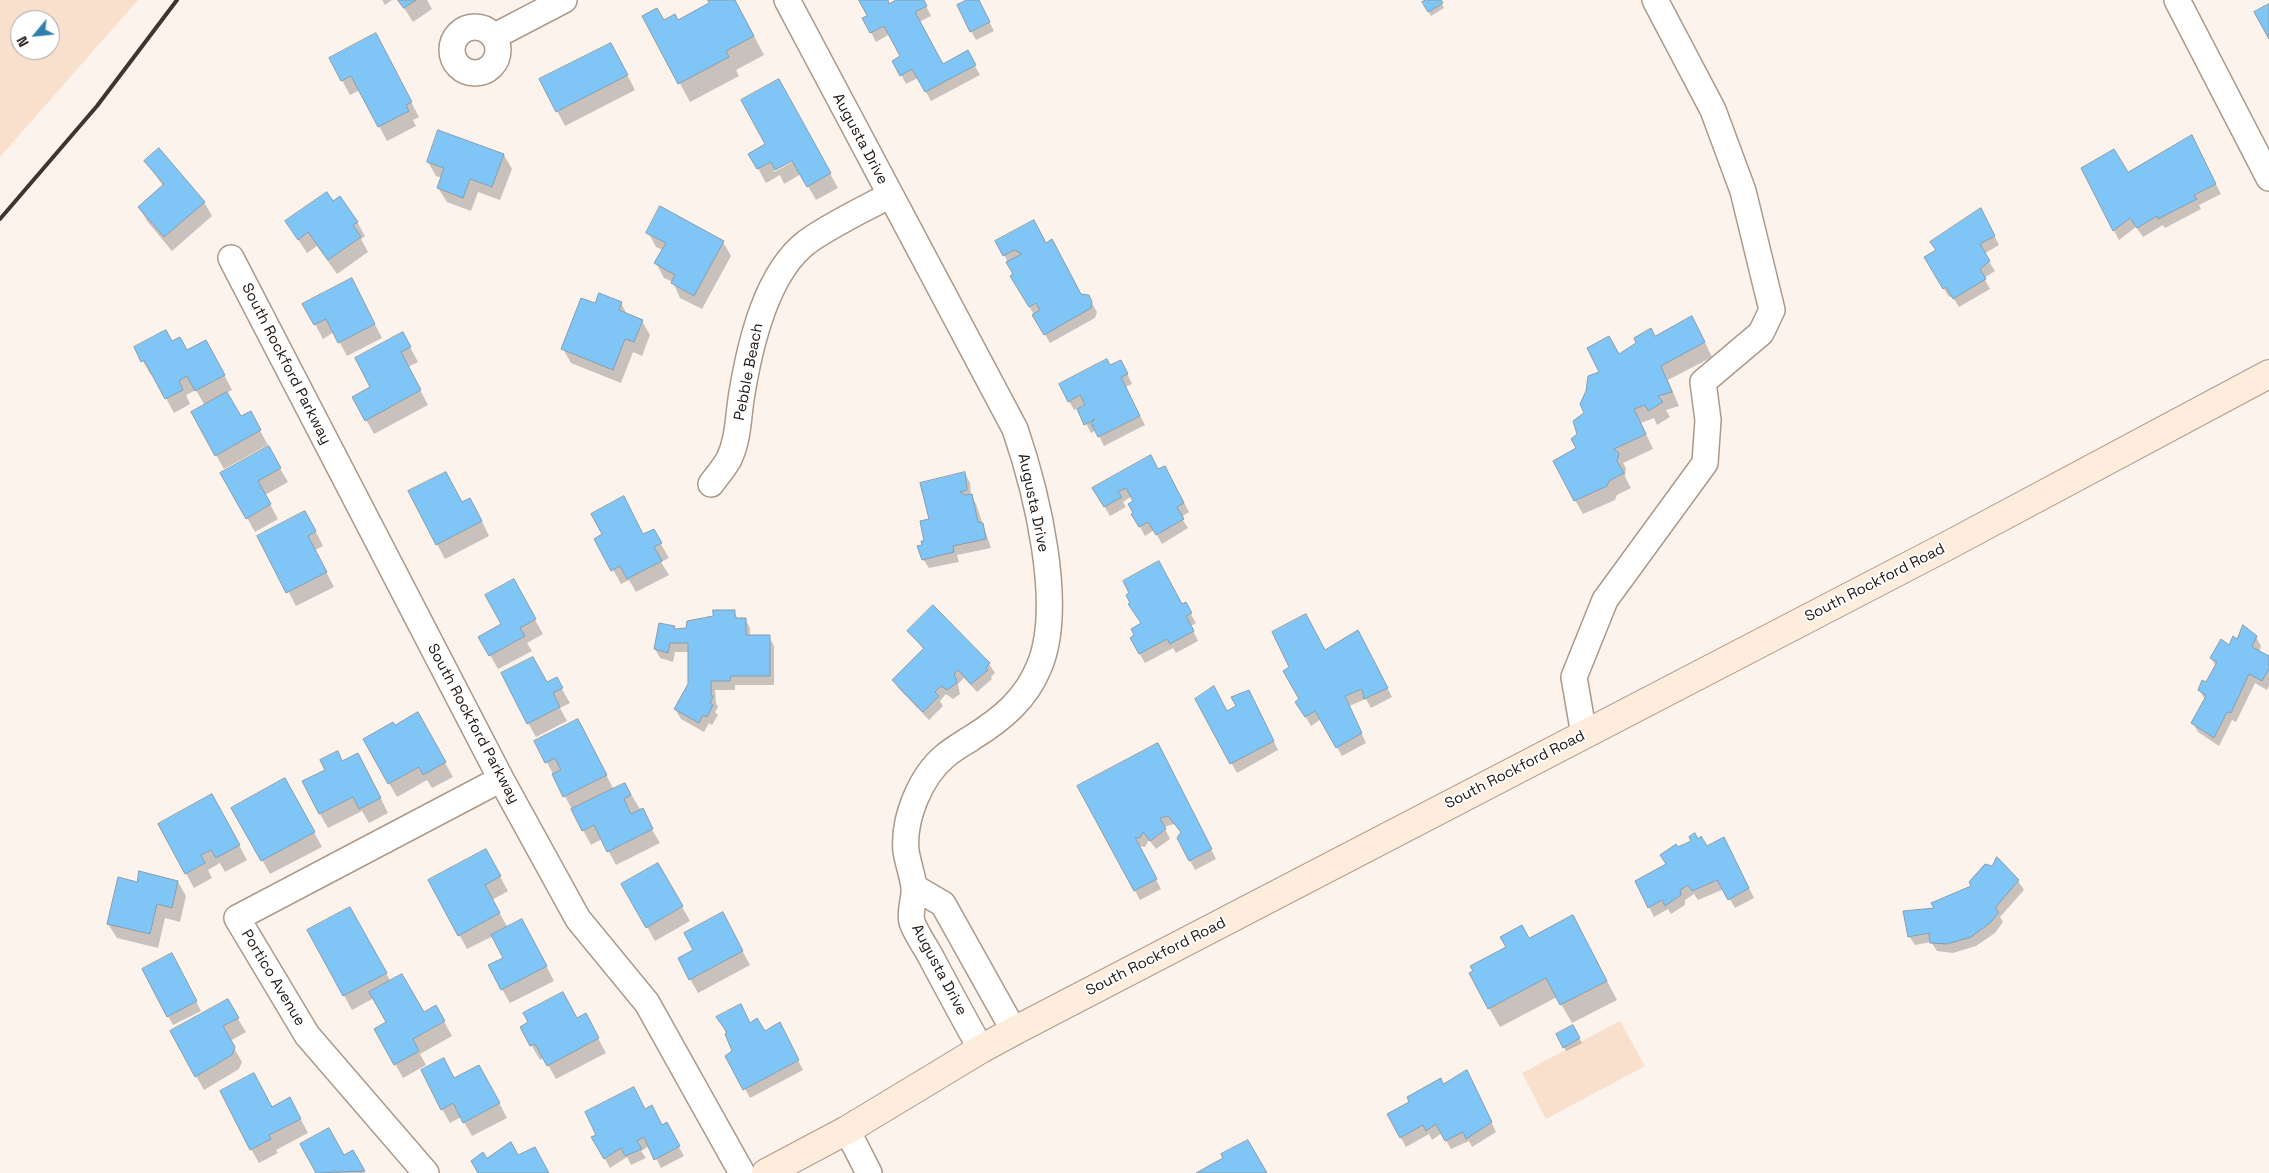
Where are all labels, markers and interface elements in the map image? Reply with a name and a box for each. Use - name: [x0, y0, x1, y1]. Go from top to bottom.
- north arrow: [10, 10, 60, 60]
- text: N: [12, 33, 33, 50]
- street label: Augusta Drive: [828, 90, 892, 188]
- street label: South Rockford Parkway: [237, 280, 335, 448]
- street label: Pebble Beach: [731, 322, 767, 422]
- street label: Augusta Drive: [1014, 452, 1052, 554]
- street label: South Rockford Road: [1802, 540, 1948, 626]
- street label: South Rockford Parkway: [423, 641, 523, 807]
- street label: South Rockford Road: [1442, 727, 1588, 813]
- street label: South Rockford Road: [1083, 914, 1229, 1000]
- street label: Augusta Drive: [907, 921, 971, 1019]
- street label: Portico Avenue: [237, 927, 309, 1029]

